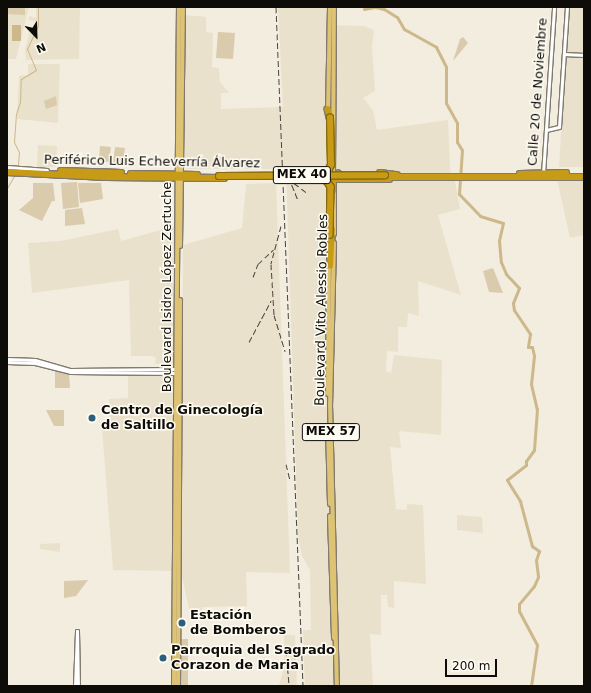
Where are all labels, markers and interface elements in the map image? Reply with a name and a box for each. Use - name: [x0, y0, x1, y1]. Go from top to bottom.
- north arrow: [16, 16, 56, 56]
- street label: Calle 20 de Noviembre: [525, 17, 551, 167]
- text: N: [34, 40, 48, 55]
- street label: Periférico Luis Echeverría Álvarez: [44, 152, 260, 172]
- road number: MEX 40: [272, 165, 332, 185]
- street label: Boulevard Isidro López Zertuche: [159, 182, 175, 392]
- street label: Boulevard Vito Alessio Robles: [313, 214, 331, 406]
- place label: Centro de Ginecología de Saltillo: [101, 403, 263, 434]
- marker: Centro de Ginecología de Saltillo: [86, 412, 98, 424]
- road number: MEX 57: [301, 422, 361, 442]
- place label: Estación de Bomberos: [190, 608, 286, 639]
- marker: Estación de Bomberos: [177, 618, 187, 628]
- place label: Parroquia del Sagrado Corazon de Maria: [171, 643, 335, 674]
- scale bar: [447, 651, 499, 677]
- marker: Parroquia del Sagrado Corazon de Maria: [158, 653, 168, 663]
- text: 200 m: [452, 659, 490, 673]

